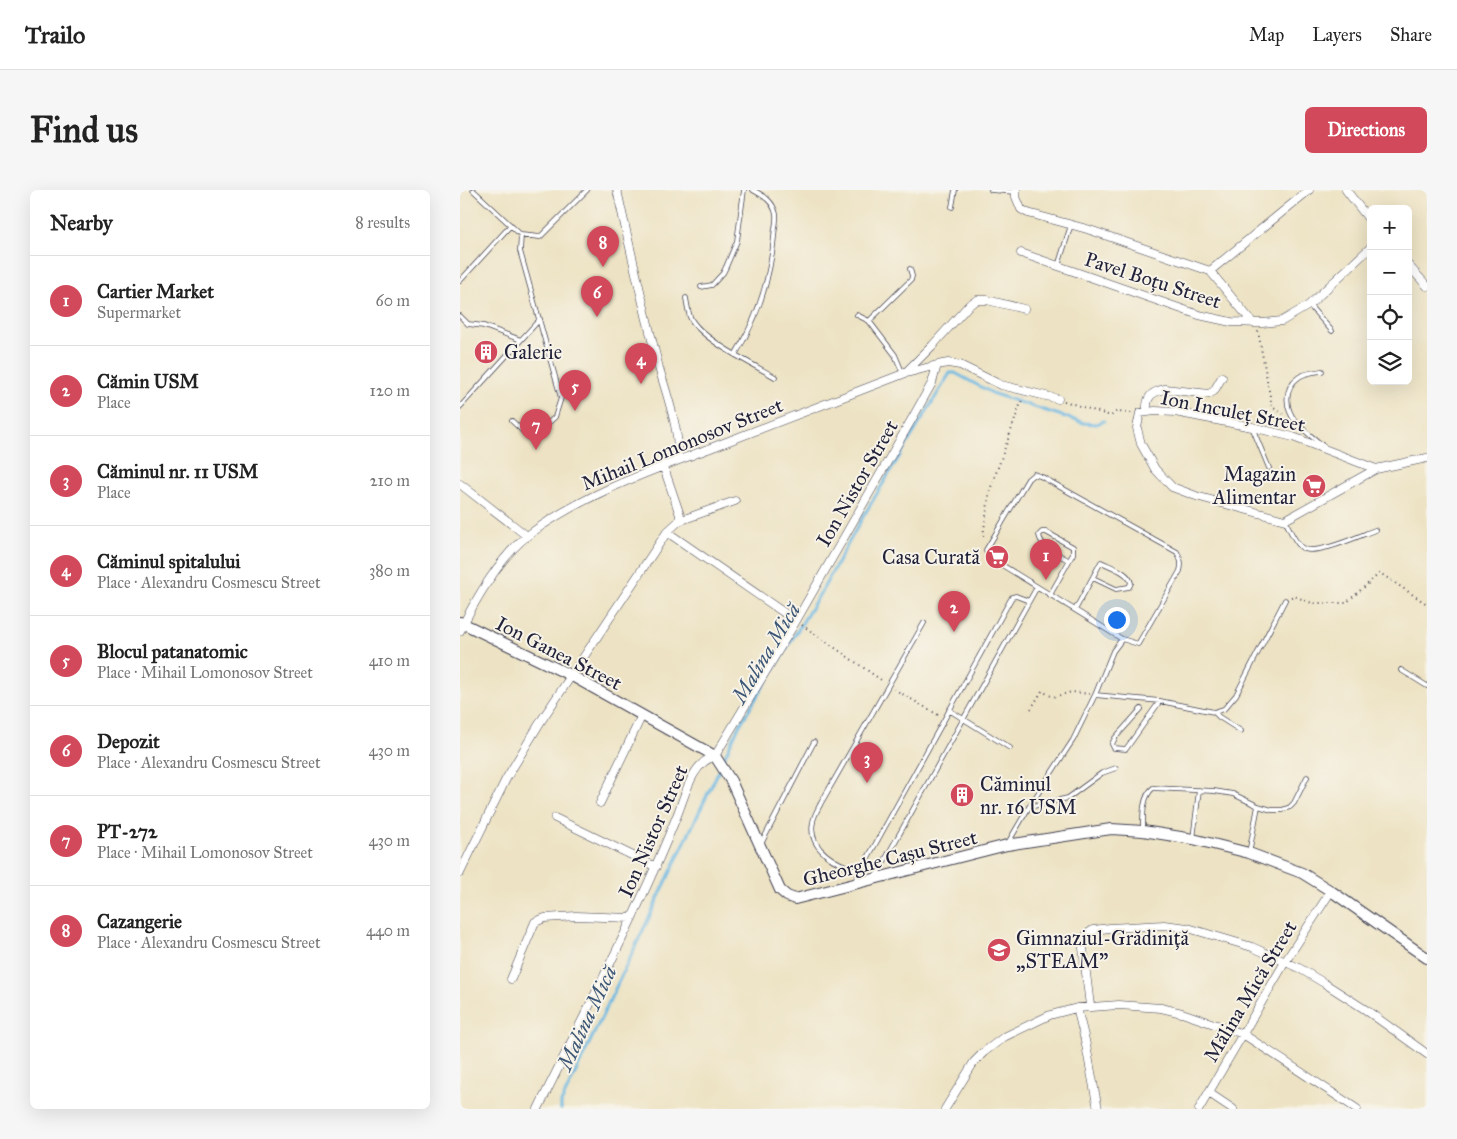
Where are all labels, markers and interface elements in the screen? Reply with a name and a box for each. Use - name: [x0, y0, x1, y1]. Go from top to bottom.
- text: Trailo: [25, 20, 85, 50]
- text: Map: [1249, 24, 1284, 46]
- text: Layers: [1312, 24, 1362, 46]
- text: Share: [1390, 24, 1432, 46]
- button: Directions: [1305, 107, 1427, 153]
- text: Find us: [30, 109, 138, 152]
- map controls: [1367, 205, 1412, 385]
- button: +: [1367, 205, 1412, 250]
- text: Nearby: [50, 210, 113, 236]
- text: 8 results: [355, 213, 410, 232]
- pin: 8: [587, 226, 619, 267]
- street label: Pavel Boțu Street: [1082, 247, 1224, 313]
- button: −: [1367, 250, 1412, 295]
- pin: 6: [581, 276, 613, 317]
- text: Cartier Market: [97, 280, 214, 303]
- text: 1: [63, 291, 69, 310]
- text: 60 m: [376, 291, 410, 310]
- button: locate: [1367, 295, 1412, 340]
- text: Supermarket: [97, 303, 181, 322]
- building icon: Galerie: [473, 339, 499, 365]
- place label: Galerie: [504, 340, 562, 364]
- button: layers: [1367, 340, 1412, 385]
- pin: 4: [625, 343, 657, 384]
- text: Cămin USM: [97, 370, 199, 393]
- pin: 5: [559, 370, 591, 411]
- text: 2: [62, 381, 70, 400]
- text: 120 m: [370, 381, 410, 400]
- street label: Ion Inculeț Street: [1159, 385, 1307, 437]
- text: Place: [97, 393, 131, 412]
- street label: Mihail Lomonosov Street: [578, 393, 786, 495]
- pin: 7: [520, 409, 552, 450]
- street label: Ion Nistor Street: [811, 416, 903, 550]
- text: Căminul nr. 11 USM: [97, 460, 258, 483]
- place label: Magazin Alimentar: [1212, 462, 1297, 509]
- text: 3: [63, 471, 69, 490]
- text: 210 m: [370, 471, 410, 490]
- supermarket icon: Magazin Alimentar: [1301, 473, 1327, 499]
- text: Place: [97, 483, 131, 502]
- pin: 1: [1030, 539, 1062, 580]
- supermarket icon: Casa Curată: [984, 544, 1010, 570]
- place label: Casa Curată: [882, 545, 981, 569]
- text: Căminul spitalului: [97, 550, 241, 573]
- text: 4: [62, 561, 70, 580]
- text: 380 m: [369, 561, 410, 580]
- text: Place · Alexandru Cosmescu Street: [97, 573, 321, 592]
- pin: 2: [938, 591, 970, 632]
- water label: Malina Mică: [725, 597, 807, 709]
- your location: [1104, 607, 1130, 633]
- street label: Ion Ganea Street: [492, 611, 626, 695]
- text: Blocul patanatomic: [97, 640, 248, 663]
- text: 5: [62, 651, 70, 670]
- text: 410 m: [369, 651, 410, 670]
- text: Place · Mihail Lomonosov Street: [97, 663, 313, 682]
- text: Depozit: [97, 730, 160, 753]
- text: 6: [62, 741, 70, 760]
- text: 430 m: [368, 741, 410, 760]
- pin: 3: [851, 742, 883, 783]
- text: Place · Alexandru Cosmescu Street: [97, 753, 321, 772]
- street label: Ion Nistor Street: [613, 761, 693, 901]
- place label: Căminul nr. 16 USM: [980, 772, 1077, 819]
- building icon: Căminul nr. 16 USM: [949, 782, 975, 808]
- text: PT-272: [97, 820, 157, 843]
- street label: Gheorghe Cașu Street: [800, 825, 980, 892]
- text: 7: [62, 831, 70, 850]
- text: 430 m: [368, 831, 410, 850]
- text: Place · Mihail Lomonosov Street: [97, 843, 313, 862]
- text: Cazangerie: [97, 910, 182, 933]
- street label: Mălina Mică Street: [1198, 916, 1302, 1066]
- text: 8: [62, 921, 70, 940]
- text: 440 m: [366, 921, 410, 940]
- place label: Gimnaziul-Grădiniță „STEAM”: [1016, 926, 1190, 973]
- text: Place · Alexandru Cosmescu Street: [97, 933, 321, 952]
- school or university icon: Gimnaziul-Grădiniță „STEAM”: [986, 937, 1012, 963]
- water label: Malina Mică: [551, 961, 623, 1076]

